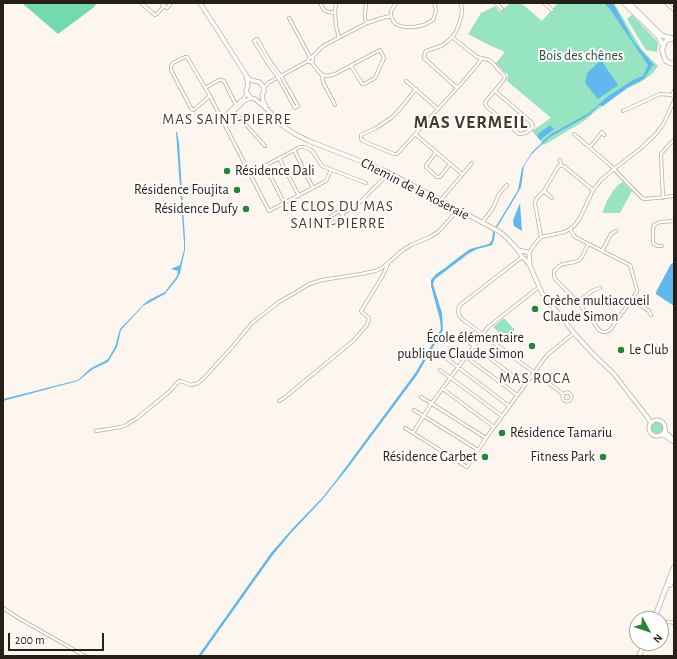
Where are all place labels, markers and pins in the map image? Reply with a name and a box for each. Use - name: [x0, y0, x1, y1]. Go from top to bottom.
- place label: Résidence Dali: [235, 163, 315, 179]
- marker: Résidence Dali: [222, 166, 232, 176]
- place label: Résidence Foujita: [134, 182, 229, 198]
- marker: Résidence Foujita: [232, 185, 242, 195]
- place label: Résidence Dufy: [154, 201, 238, 217]
- marker: Résidence Dufy: [241, 204, 251, 214]
- place label: Crèche multiaccueil Claude Simon: [543, 293, 650, 326]
- marker: Crèche multiaccueil Claude Simon: [530, 304, 540, 314]
- place label: École élémentaire publique Claude Simon: [397, 330, 524, 362]
- marker: École élémentaire publique Claude Simon: [527, 341, 537, 351]
- place label: Le Club: [629, 342, 668, 358]
- marker: Le Club: [616, 345, 626, 355]
- place label: Résidence Tamariu: [510, 425, 612, 441]
- marker: Résidence Tamariu: [497, 428, 507, 438]
- place label: Résidence Garbet: [382, 449, 477, 465]
- place label: Fitness Park: [531, 449, 595, 465]
- marker: Résidence Garbet: [480, 452, 490, 462]
- marker: Fitness Park: [598, 452, 608, 462]

